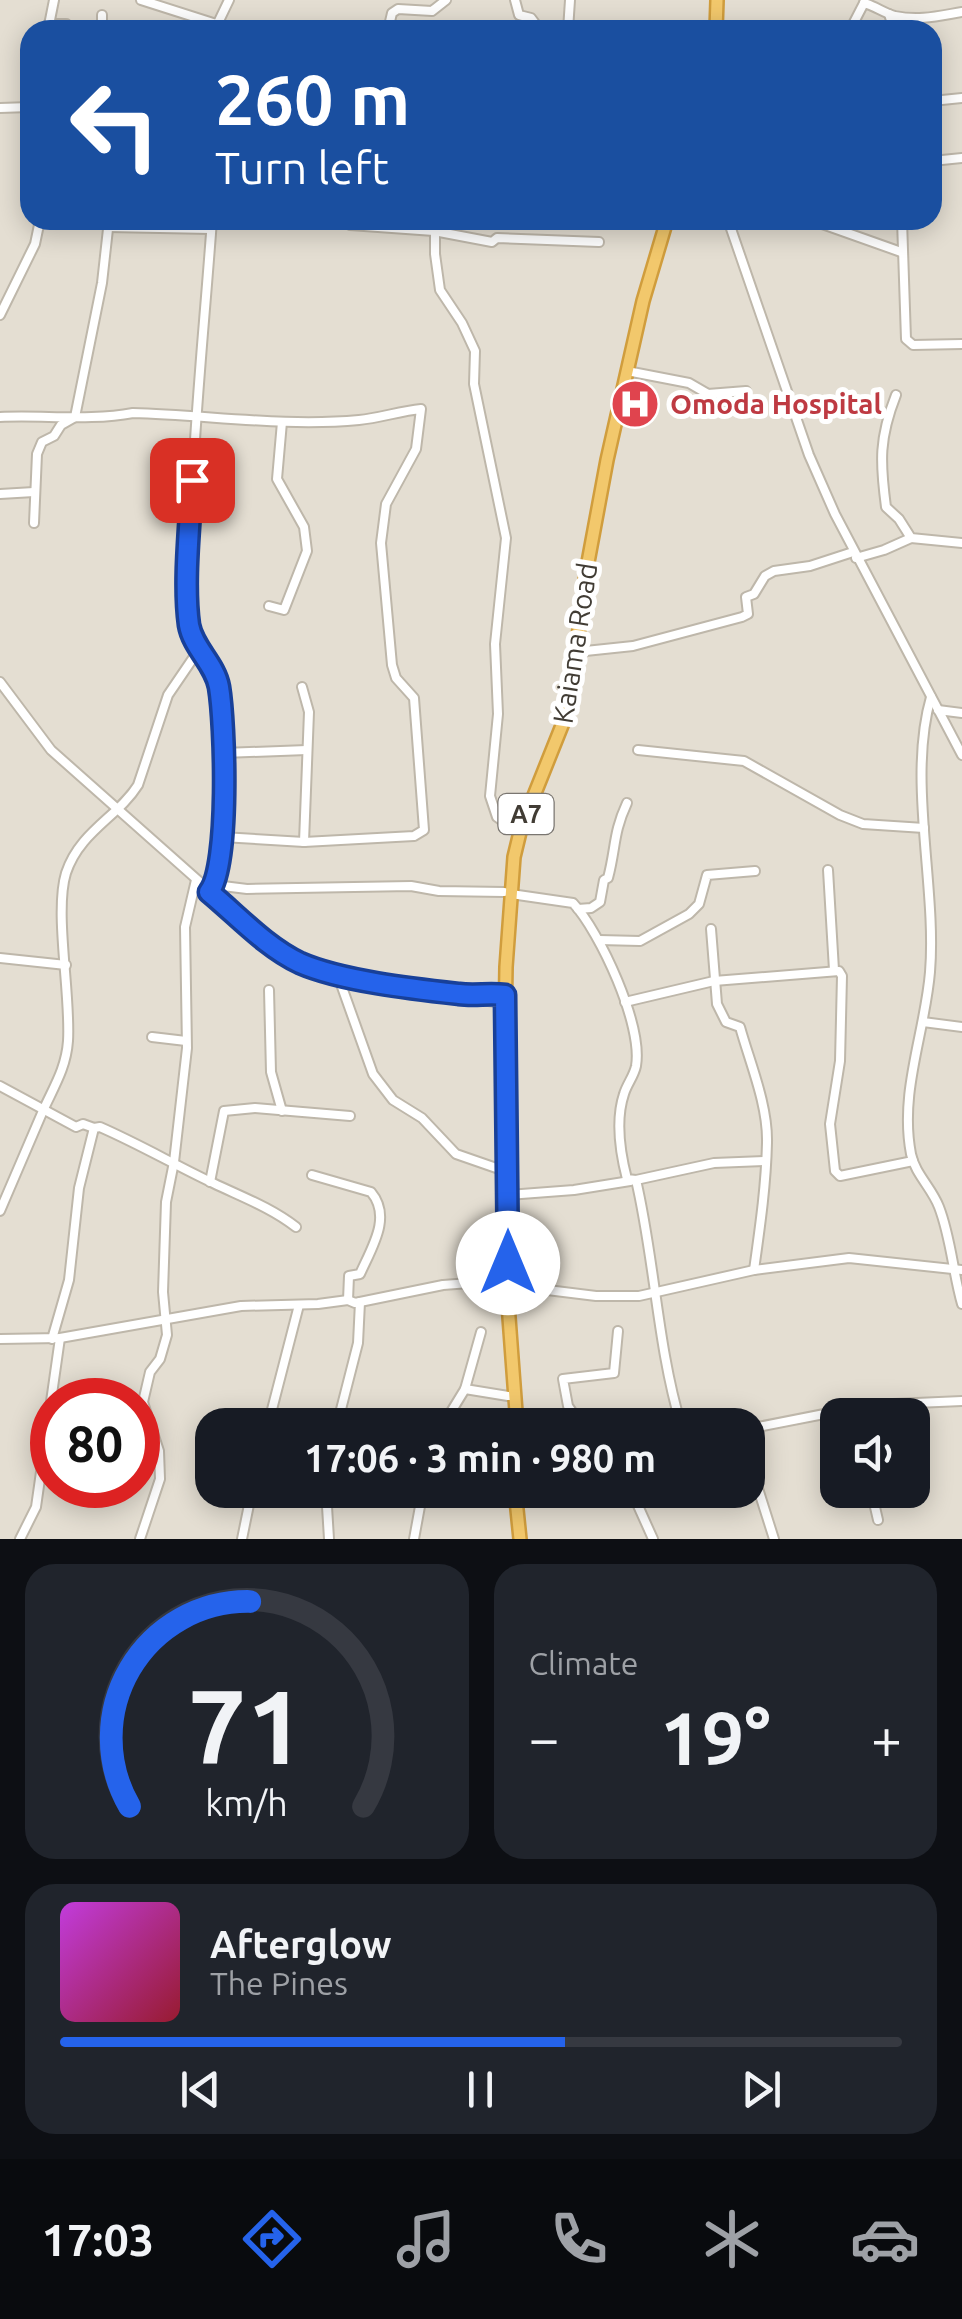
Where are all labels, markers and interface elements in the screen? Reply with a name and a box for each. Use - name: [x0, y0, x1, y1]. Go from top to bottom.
- icon: left: [50, 60, 180, 190]
- text: 260 m: [215, 60, 410, 138]
- text: Turn left: [215, 142, 389, 193]
- hospital icon: Omoda Hospital: [609, 378, 661, 430]
- place label: Omoda Hospital: [670, 388, 882, 419]
- pin: [150, 438, 235, 523]
- icon: arrive: [165, 453, 220, 508]
- street label: Kaiama Road: [547, 560, 602, 725]
- road number: A7: [498, 794, 554, 834]
- position arrow: [456, 1211, 560, 1315]
- speed limit sign: 80: [30, 1378, 160, 1508]
- map controls: [820, 1398, 930, 1508]
- button: sound: [820, 1398, 930, 1508]
- text: 17:06 · 3 min · 980 m: [304, 1437, 656, 1479]
- text: Climate: [529, 1645, 639, 1681]
- text: 71: [188, 1667, 305, 1784]
- text: 19°: [660, 1695, 771, 1779]
- text: −: [529, 1707, 560, 1768]
- text: +: [871, 1707, 902, 1768]
- text: km/h: [205, 1783, 288, 1823]
- text: Afterglow: [210, 1923, 392, 1965]
- text: The Pines: [210, 1965, 348, 2001]
- icon: previous: [173, 2062, 228, 2117]
- icon: pause: [453, 2062, 508, 2117]
- icon: next: [734, 2062, 789, 2117]
- icon: directions: [237, 2204, 307, 2274]
- icon: music: [391, 2204, 461, 2274]
- icon: phone: [544, 2204, 614, 2274]
- icon: climate: [697, 2204, 767, 2274]
- icon: car: [850, 2204, 920, 2274]
- text: 17:03: [42, 2214, 154, 2265]

